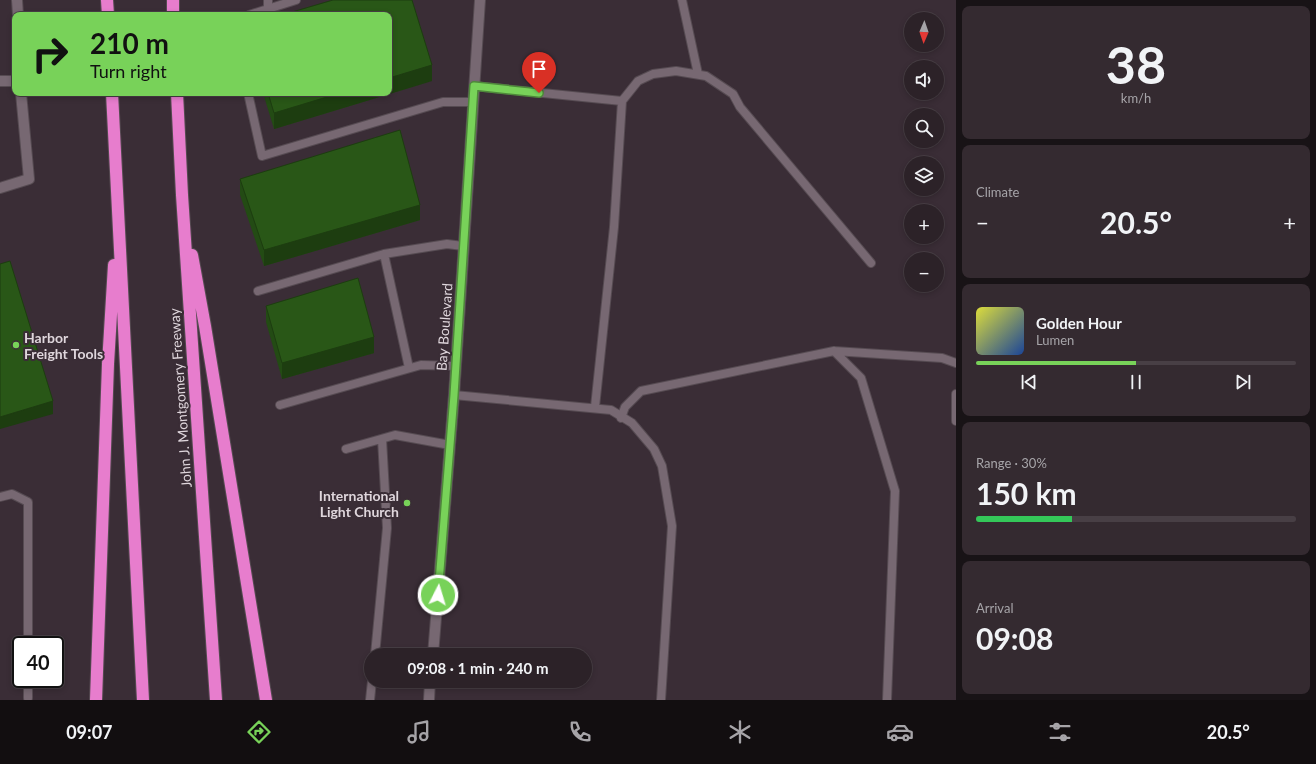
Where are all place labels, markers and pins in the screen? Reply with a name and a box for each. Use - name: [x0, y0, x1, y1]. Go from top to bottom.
- pin: [522, 52, 556, 93]
- place label: Harbor Freight Tools: [24, 329, 103, 362]
- marker: Harbor Freight Tools: [11, 340, 21, 350]
- place label: International Light Church: [319, 487, 399, 520]
- marker: International Light Church: [402, 498, 412, 508]

